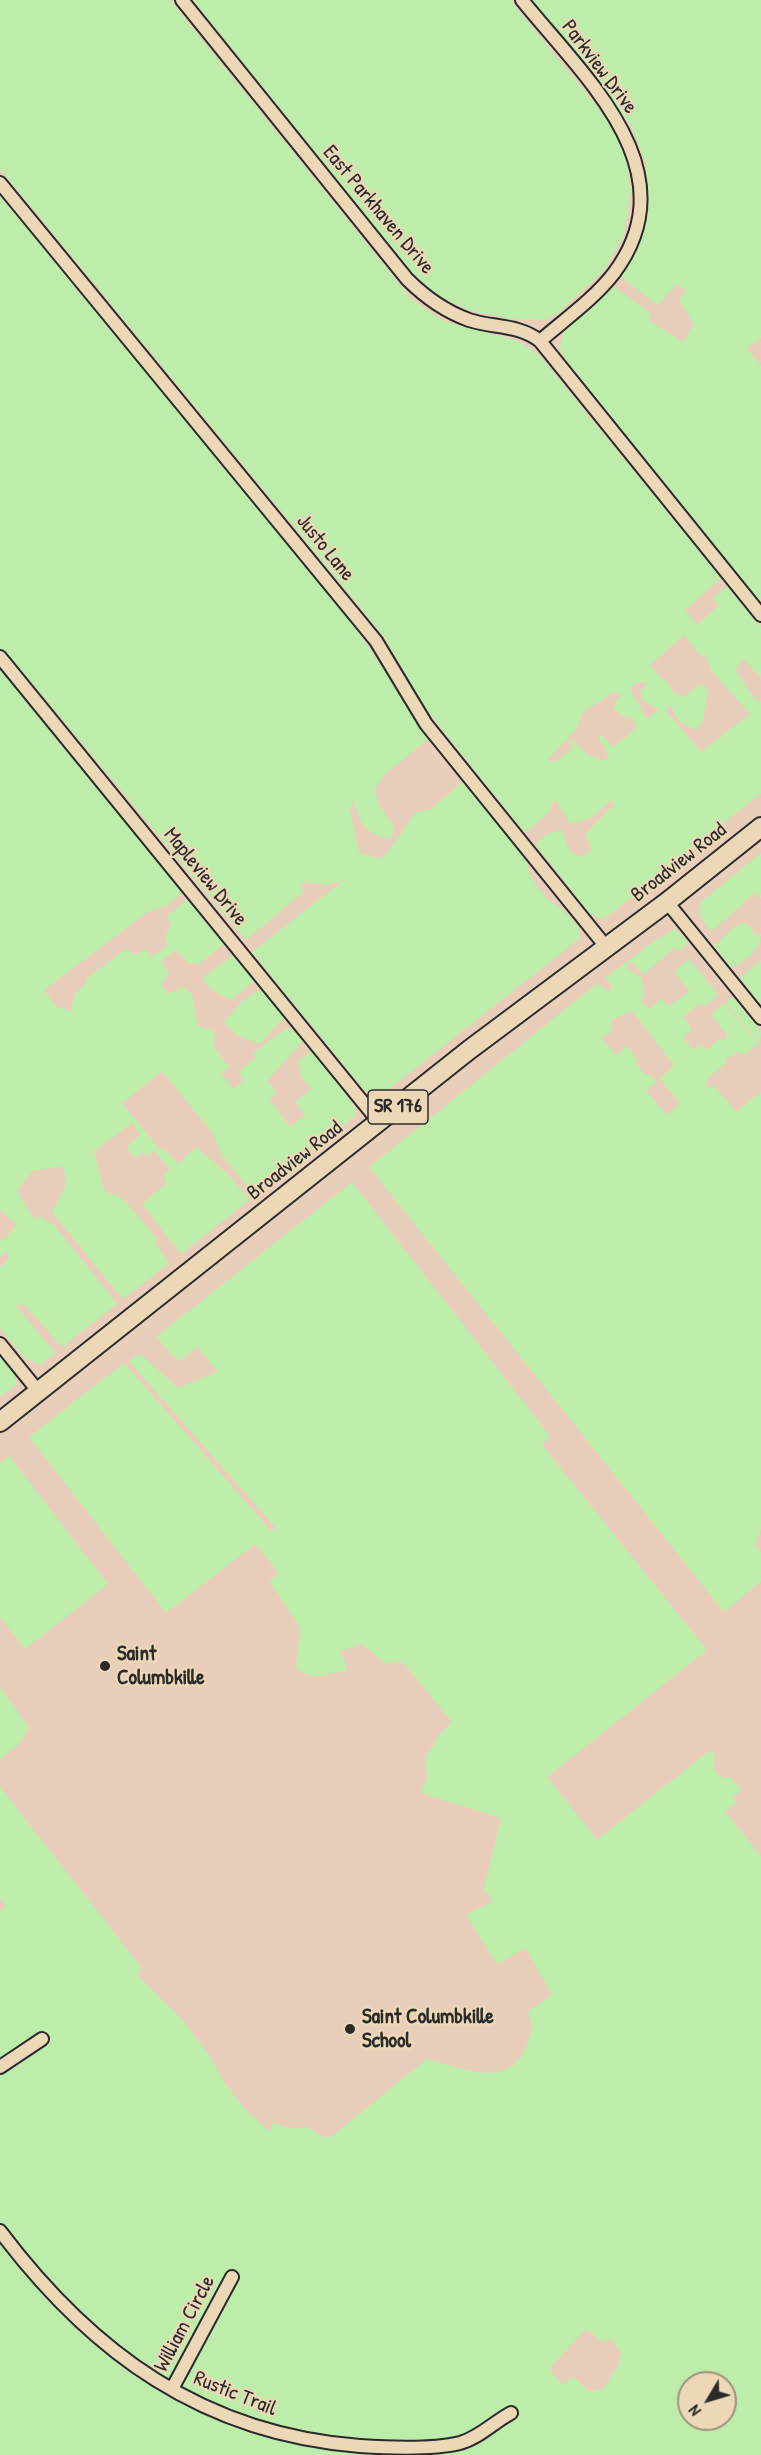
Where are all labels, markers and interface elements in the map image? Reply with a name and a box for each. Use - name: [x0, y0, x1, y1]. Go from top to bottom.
- street label: Parkview Drive: [556, 15, 642, 119]
- street label: East Parkhaven Drive: [317, 140, 439, 280]
- street label: Justo Lane: [290, 510, 360, 586]
- street label: Broadview Road: [626, 818, 732, 908]
- street label: Mapleview Drive: [158, 823, 252, 931]
- road number: SR 176: [368, 1090, 428, 1124]
- street label: Broadview Road: [242, 1116, 348, 1206]
- place label: Saint Columbkille: [117, 1641, 205, 1691]
- marker: Saint Columbkille: [98, 1659, 112, 1673]
- place label: Saint Columbkille School: [362, 2004, 494, 2054]
- marker: Saint Columbkille School: [343, 2022, 357, 2036]
- street label: William Circle: [149, 2272, 221, 2376]
- street label: Rustic Trail: [190, 2366, 280, 2422]
- north arrow: [677, 2371, 737, 2431]
- text: N: [683, 2401, 706, 2421]

